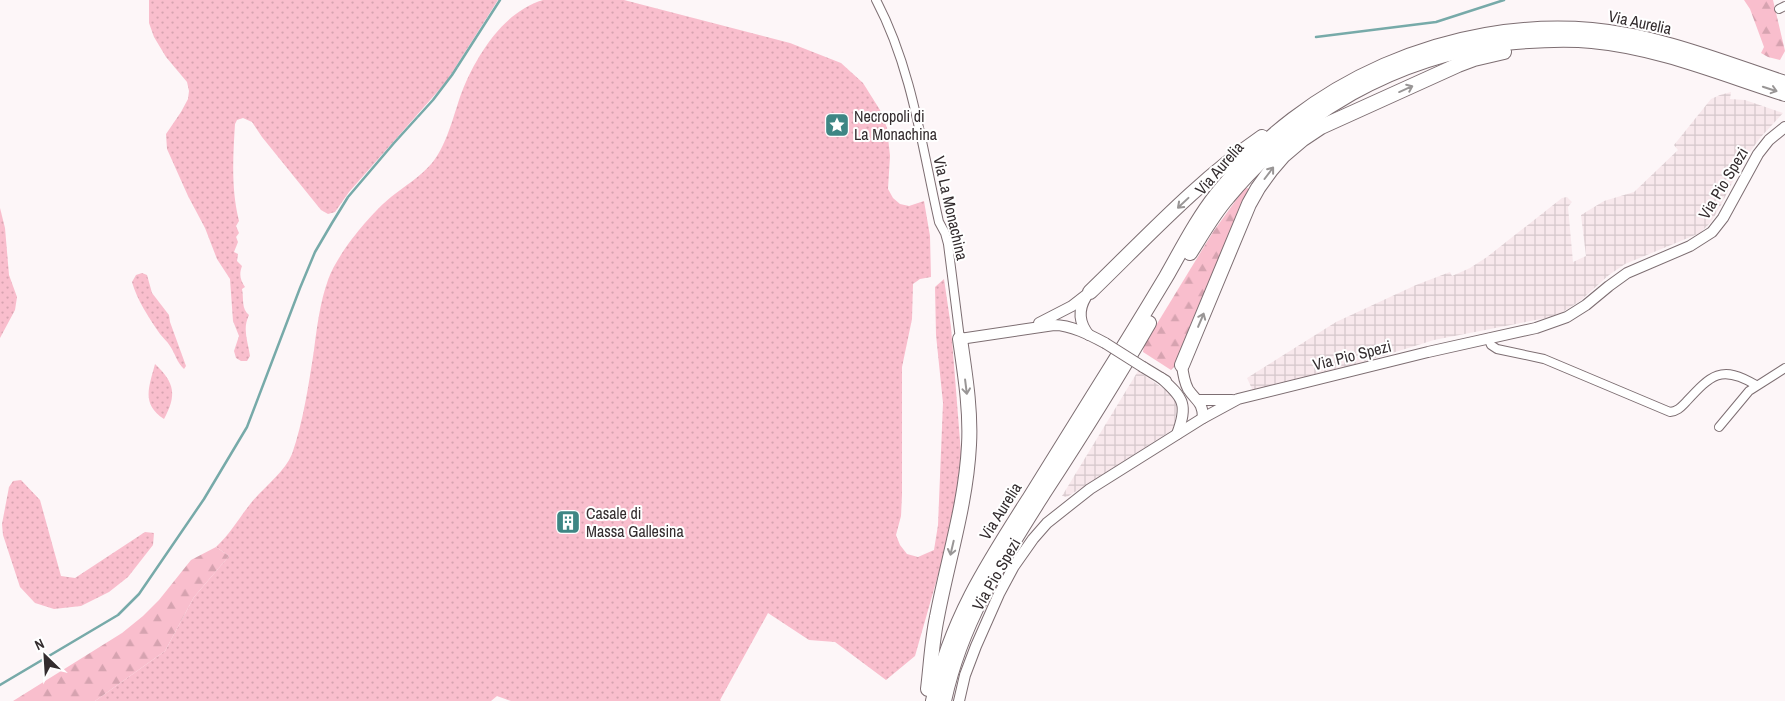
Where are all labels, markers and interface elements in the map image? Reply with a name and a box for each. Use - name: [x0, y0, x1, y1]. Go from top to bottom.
- street label: Via Aurelia: [1606, 5, 1674, 40]
- one-way arrow: [1398, 84, 1413, 93]
- one-way arrow: [1762, 85, 1778, 94]
- place label: Necropoli di La Monachina: [854, 105, 938, 145]
- place icon: Necropoli di La Monachina: [824, 112, 850, 138]
- street label: Via Aurelia: [1190, 136, 1249, 199]
- street label: Via Pio Spezi: [1693, 143, 1753, 223]
- street label: Via La Monachina: [928, 154, 974, 263]
- one-way arrow: [1264, 166, 1274, 180]
- one-way arrow: [1176, 197, 1189, 209]
- one-way arrow: [1197, 313, 1207, 328]
- street label: Via Pio Spezi: [1311, 335, 1393, 375]
- one-way arrow: [961, 379, 971, 395]
- street label: Via Aurelia: [974, 477, 1027, 544]
- place label: Casale di Massa Gallesina: [586, 502, 684, 542]
- building icon: Casale di Massa Gallesina: [555, 509, 581, 535]
- street label: Via Pio Spezi: [966, 534, 1026, 614]
- one-way arrow: [947, 539, 956, 555]
- north arrow: [20, 631, 70, 681]
- text: N: [32, 634, 47, 654]

